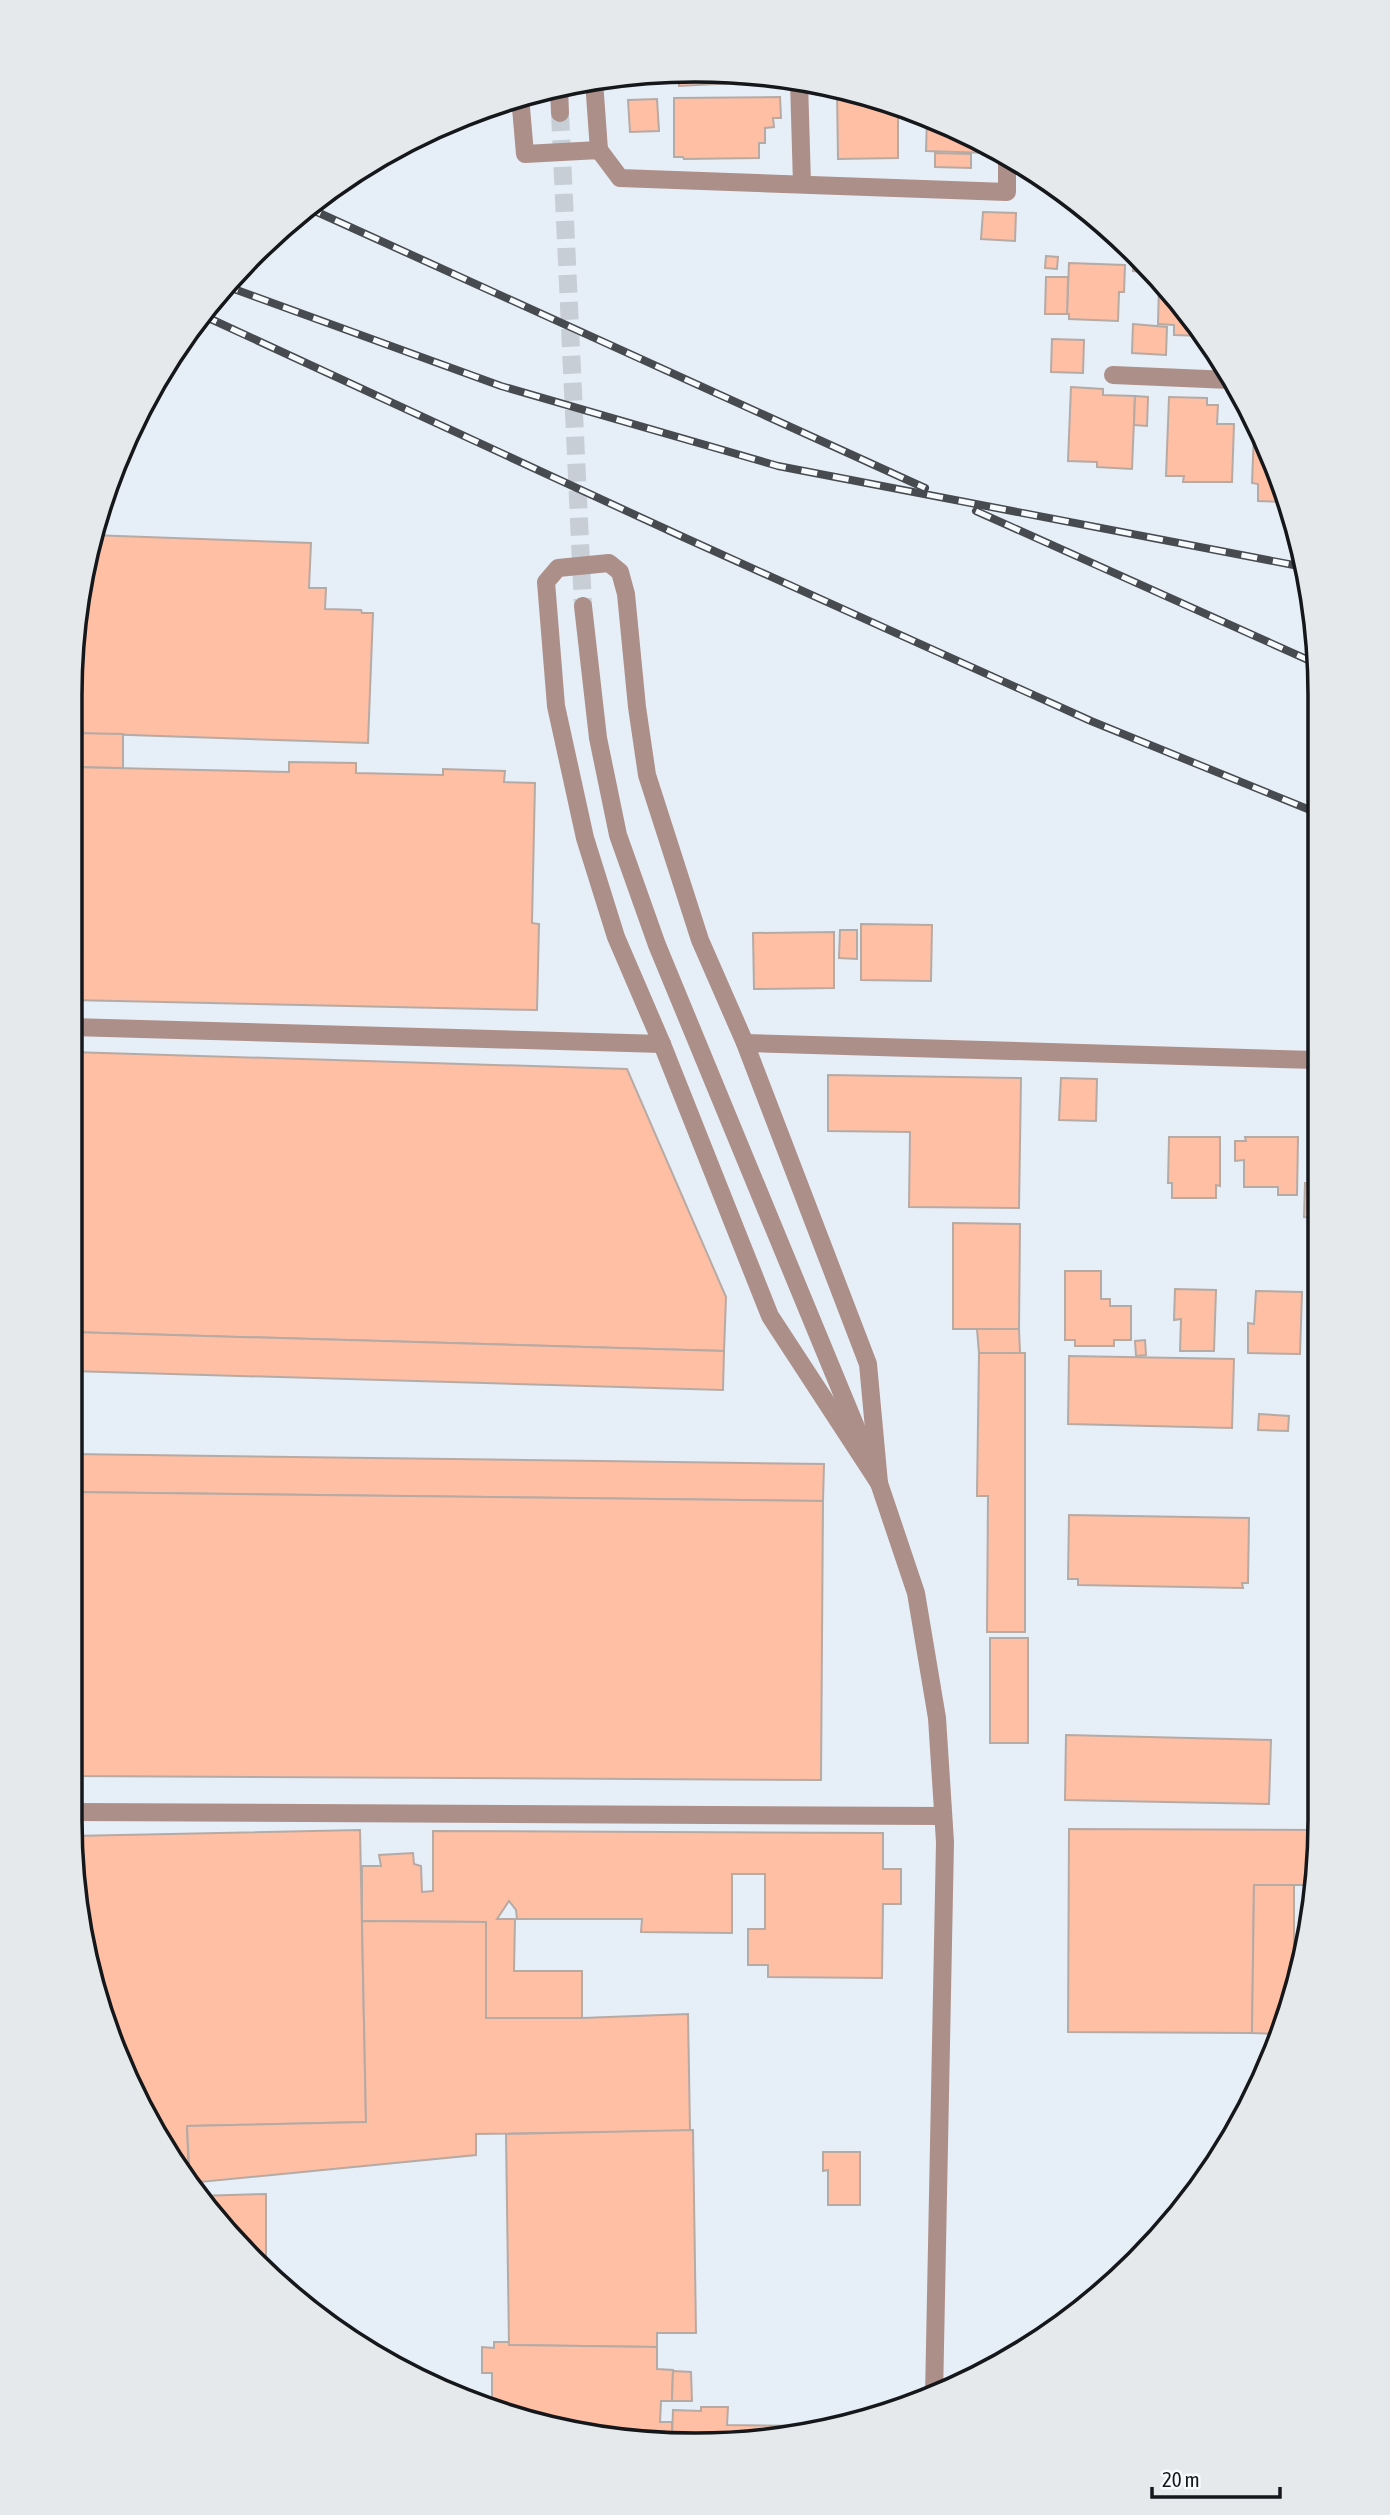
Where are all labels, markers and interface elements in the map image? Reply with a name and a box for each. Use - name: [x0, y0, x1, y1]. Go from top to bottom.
- scale bar: [1152, 2456, 1280, 2500]
- text: 20 m: [1162, 2467, 1200, 2491]

